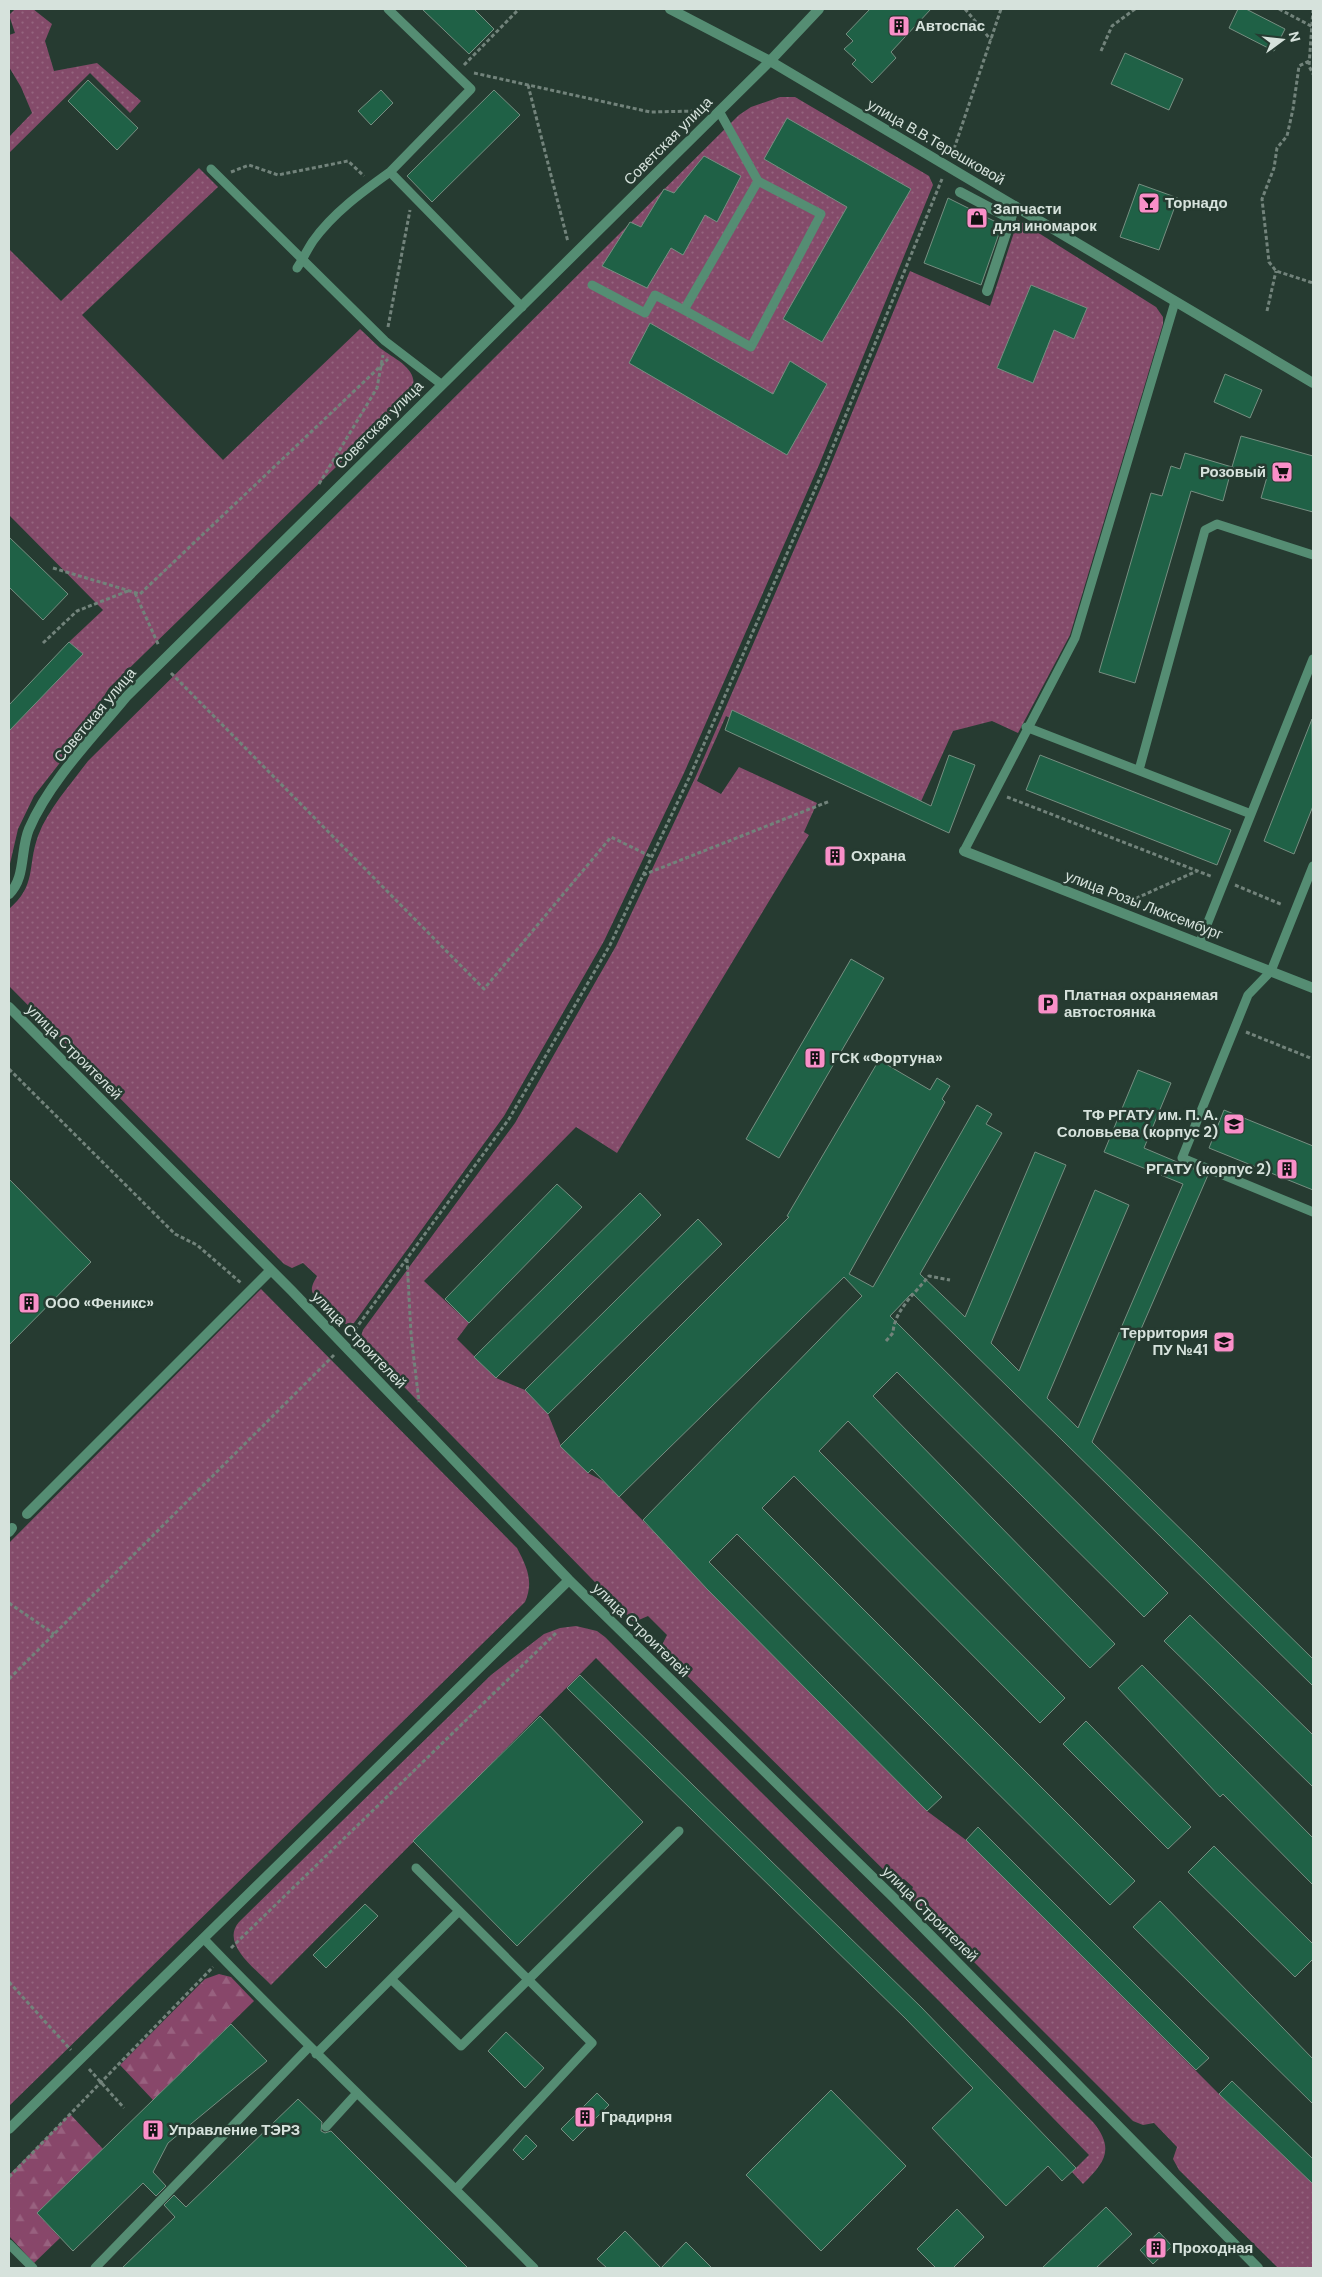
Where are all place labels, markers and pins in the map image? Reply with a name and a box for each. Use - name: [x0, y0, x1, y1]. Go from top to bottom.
- building icon: Автоспас: [887, 14, 911, 38]
- place label: Автоспас: [915, 16, 985, 36]
- bar icon: Торнадо: [1137, 191, 1161, 215]
- place label: Торнадо: [1165, 193, 1228, 213]
- place label: Запчасти для иномарок: [993, 199, 1097, 236]
- shop icon: Запчасти для иномарок: [965, 206, 989, 230]
- supermarket icon: Розовый: [1270, 460, 1294, 484]
- place label: Розовый: [1200, 462, 1266, 482]
- building icon: Охрана: [823, 844, 847, 868]
- place label: Охрана: [851, 846, 907, 866]
- place label: Платная охраняемая автостоянка: [1064, 985, 1218, 1022]
- parking icon: Платная охраняемая автостоянка: [1036, 992, 1060, 1016]
- building icon: ГСК «Фортуна»: [803, 1046, 827, 1070]
- place label: ГСК «Фортуна»: [831, 1048, 943, 1068]
- place label: ТФ РГАТУ им. П. А. Соловьева (корпус 2): [1057, 1105, 1218, 1142]
- school or university icon: ТФ РГАТУ им. П. А. Соловьева (корпус 2): [1222, 1112, 1246, 1136]
- building icon: РГАТУ (корпус 2): [1275, 1157, 1299, 1181]
- place label: РГАТУ (корпус 2): [1146, 1159, 1271, 1179]
- building icon: ООО «Феникс»: [17, 1291, 41, 1315]
- place label: ООО «Феникс»: [45, 1293, 154, 1313]
- place label: Территория ПУ №41: [1120, 1323, 1208, 1360]
- school or university icon: Территория ПУ №41: [1212, 1330, 1236, 1354]
- building icon: Градирня: [573, 2105, 597, 2129]
- place label: Градирня: [601, 2107, 672, 2127]
- building icon: Управление ТЭРЗ: [141, 2118, 165, 2142]
- place label: Управление ТЭРЗ: [169, 2120, 300, 2140]
- building icon: Проходная: [1144, 2236, 1168, 2260]
- place label: Проходная: [1172, 2238, 1253, 2258]

